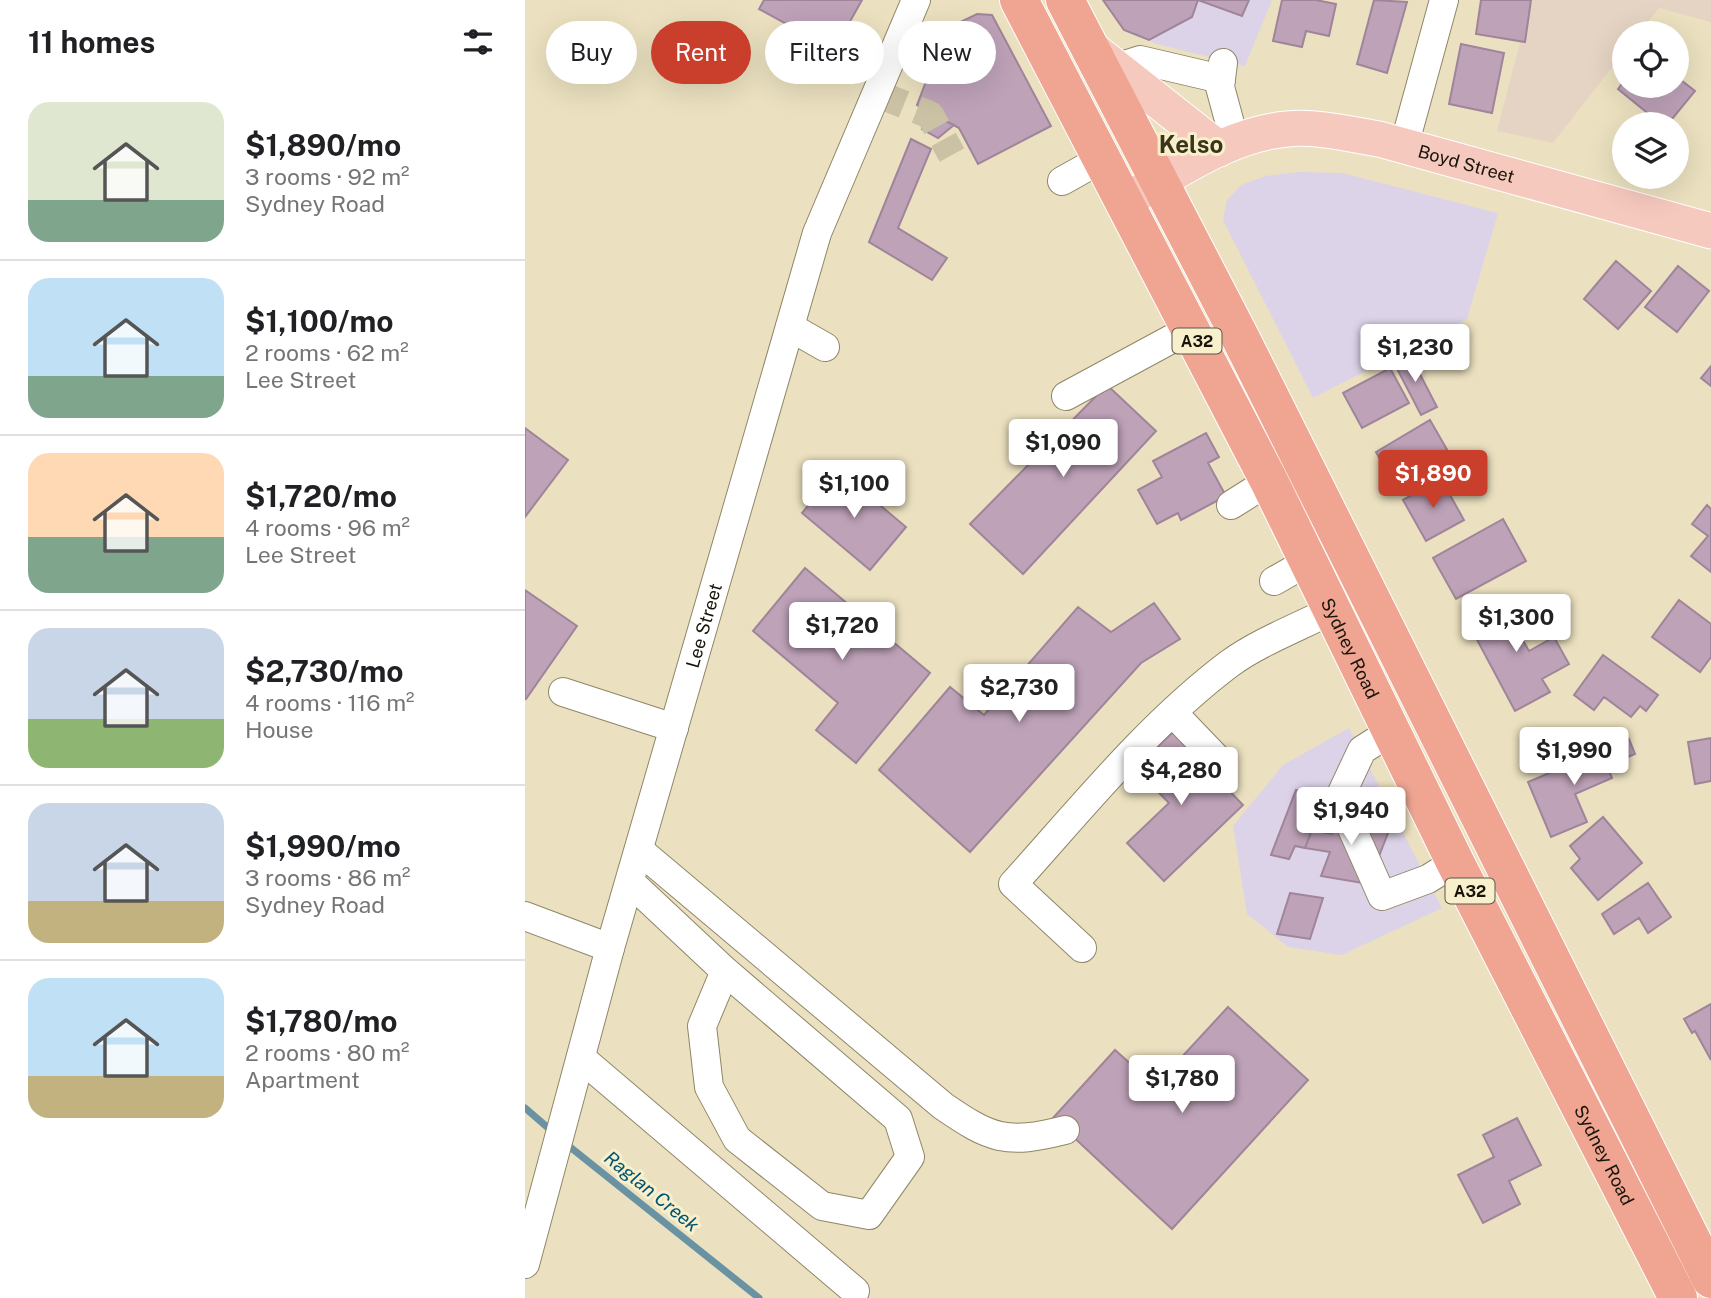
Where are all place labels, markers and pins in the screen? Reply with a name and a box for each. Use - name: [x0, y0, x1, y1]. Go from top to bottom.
- pin: $1,230: [1358, 324, 1472, 384]
- pin: $1,090: [1006, 420, 1120, 479]
- pin: $1,890: [1376, 450, 1490, 510]
- pin: $1,100: [797, 461, 911, 520]
- pin: $1,300: [1459, 594, 1573, 654]
- pin: $1,720: [785, 602, 899, 662]
- pin: $2,730: [962, 664, 1076, 724]
- pin: $1,990: [1517, 728, 1631, 787]
- pin: $4,280: [1124, 748, 1238, 807]
- pin: $1,940: [1294, 788, 1408, 847]
- pin: $1,780: [1125, 1056, 1239, 1115]

